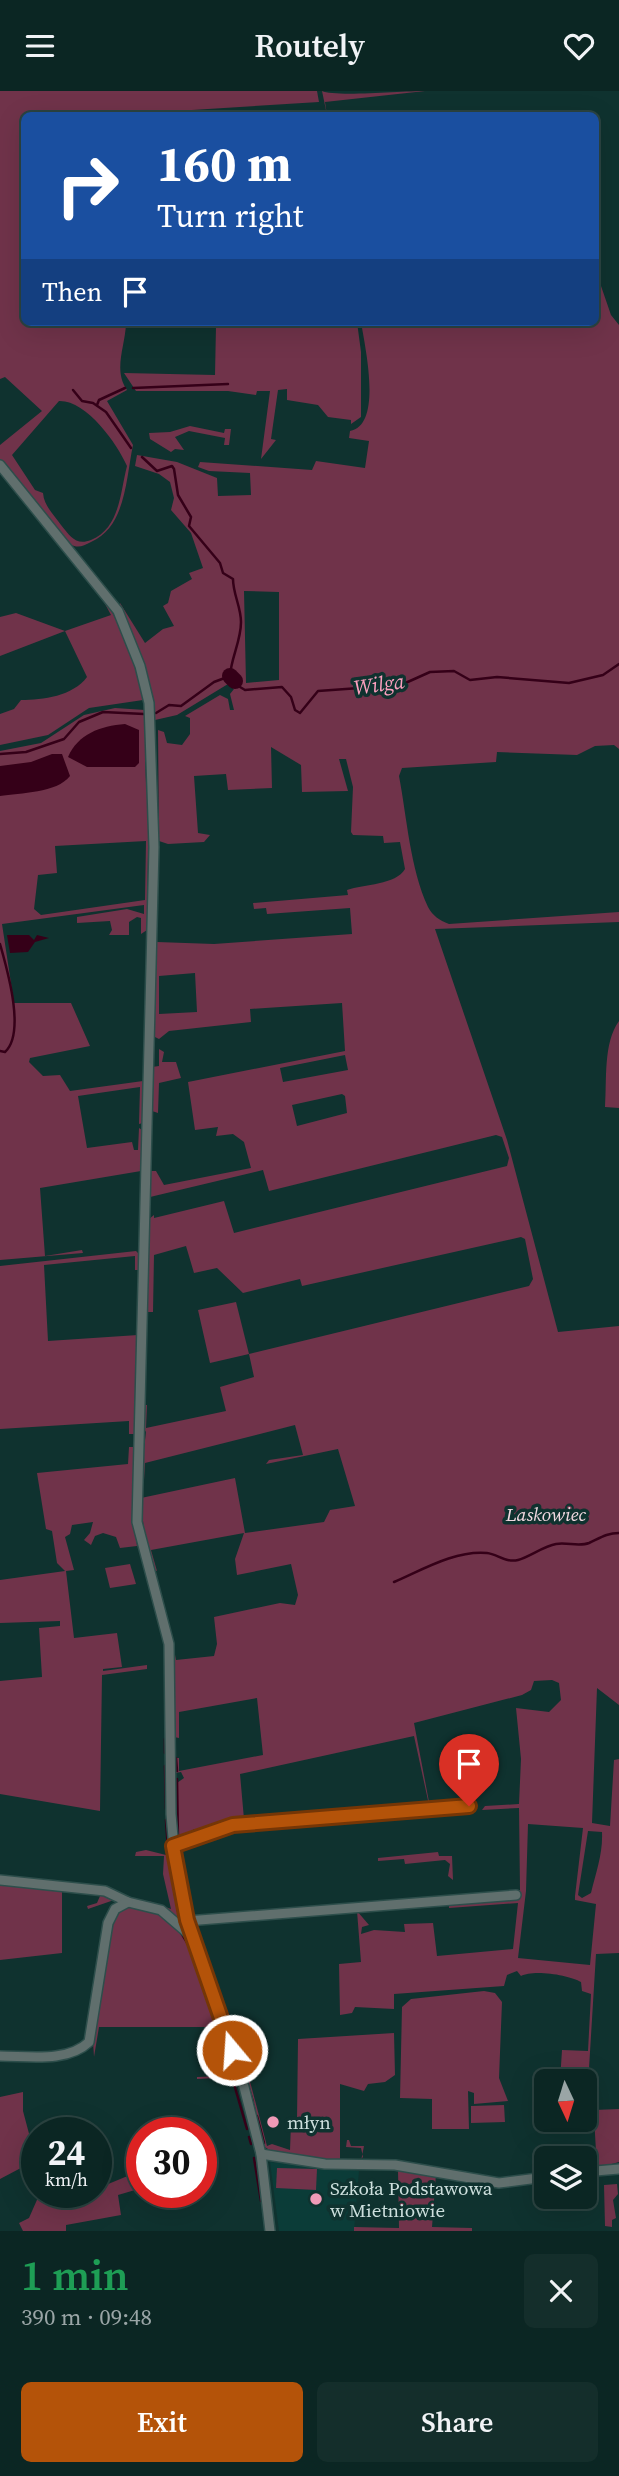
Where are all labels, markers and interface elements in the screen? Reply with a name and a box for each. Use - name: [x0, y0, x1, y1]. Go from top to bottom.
- text: Routely: [254, 24, 365, 68]
- icon: menu: [21, 27, 59, 65]
- icon: heart: [560, 27, 598, 65]
- text: 160 m: [157, 130, 292, 197]
- icon: right: [42, 140, 133, 231]
- text: Turn right: [157, 194, 303, 238]
- icon: arrive: [116, 273, 154, 311]
- text: Then: [42, 274, 102, 310]
- water label: Wilga: [352, 666, 406, 702]
- park label: Laskowiec: [505, 1501, 586, 1527]
- pin: [439, 1734, 499, 1806]
- icon: arrive: [450, 1745, 488, 1783]
- position arrow: [195, 2013, 269, 2087]
- north arrow: [534, 2069, 597, 2131]
- map controls: [534, 2069, 597, 2209]
- place label: młyn: [287, 2109, 331, 2135]
- marker: młyn: [265, 2114, 281, 2130]
- speed limit sign: 30: [126, 2117, 217, 2208]
- text: 24: [48, 2129, 85, 2177]
- button: layers: [534, 2146, 597, 2209]
- text: km/h: [45, 2167, 88, 2192]
- place label: Szkoła Podstawowa w Mietniowie: [330, 2175, 493, 2223]
- marker: Szkoła Podstawowa w Mietniowie: [308, 2191, 324, 2207]
- text: 1 min: [21, 2246, 129, 2304]
- button: close: [524, 2254, 598, 2328]
- text: 390 m · 09:48: [21, 2301, 152, 2333]
- button: Exit: [21, 2382, 303, 2462]
- button: Share: [317, 2382, 598, 2462]

